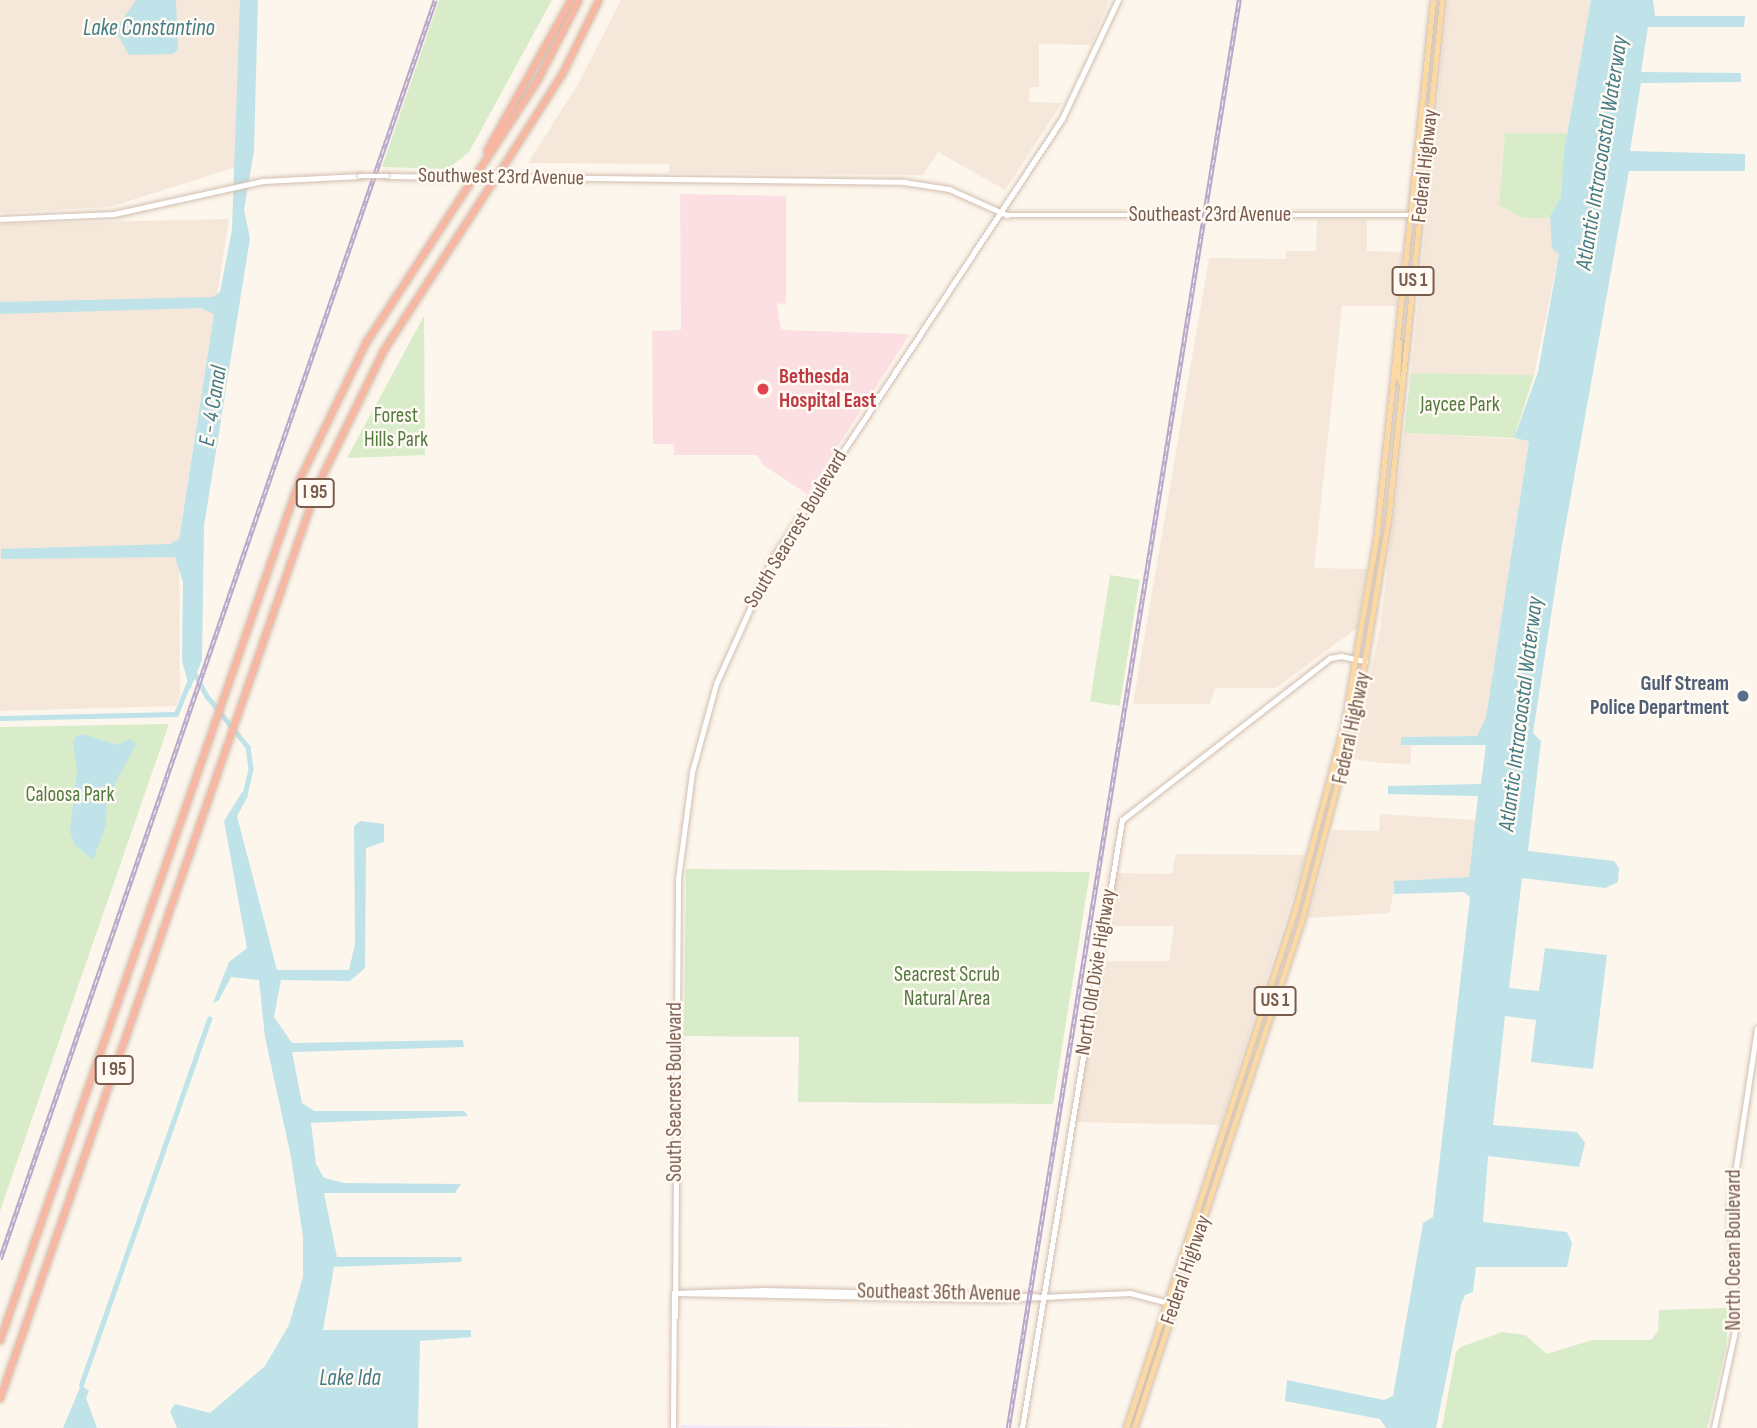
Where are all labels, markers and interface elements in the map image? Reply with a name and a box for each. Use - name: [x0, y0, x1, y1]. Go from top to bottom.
- water label: Lake Constantino: [83, 14, 215, 42]
- water label: Atlantic Intracoastal Waterway: [1570, 34, 1634, 272]
- street label: Federal Highway: [1407, 108, 1443, 224]
- street label: Southwest 23rd Avenue: [418, 163, 584, 191]
- street label: Southeast 23rd Avenue: [1129, 202, 1291, 228]
- road number: US 1: [1390, 266, 1436, 296]
- water label: E - 4 Canal: [193, 364, 233, 448]
- place label: Bethesda Hospital East: [779, 364, 876, 414]
- marker: Bethesda Hospital East: [753, 379, 773, 399]
- park label: Jaycee Park: [1420, 392, 1500, 418]
- park label: Forest Hills Park: [364, 403, 428, 453]
- street label: South Seacrest Boulevard: [739, 445, 853, 613]
- road number: I 95: [294, 478, 336, 508]
- water label: Atlantic Intracoastal Waterway: [1493, 595, 1549, 833]
- street label: Federal Highway: [1328, 670, 1376, 786]
- place label: Gulf Stream Police Department: [1590, 671, 1729, 721]
- marker: Gulf Stream Police Department: [1735, 688, 1751, 704]
- park label: Caloosa Park: [26, 782, 114, 808]
- street label: North Old Dixie Highway: [1070, 887, 1122, 1057]
- park label: Seacrest Scrub Natural Area: [894, 962, 1000, 1012]
- road number: US 1: [1252, 986, 1298, 1016]
- street label: South Seacrest Boulevard: [662, 1002, 688, 1182]
- road number: I 95: [93, 1054, 135, 1086]
- street label: North Ocean Boulevard: [1721, 1169, 1747, 1331]
- street label: Federal Highway: [1156, 1212, 1216, 1328]
- street label: Southeast 36th Avenue: [857, 1279, 1021, 1307]
- water label: Lake Ida: [319, 1364, 381, 1392]

